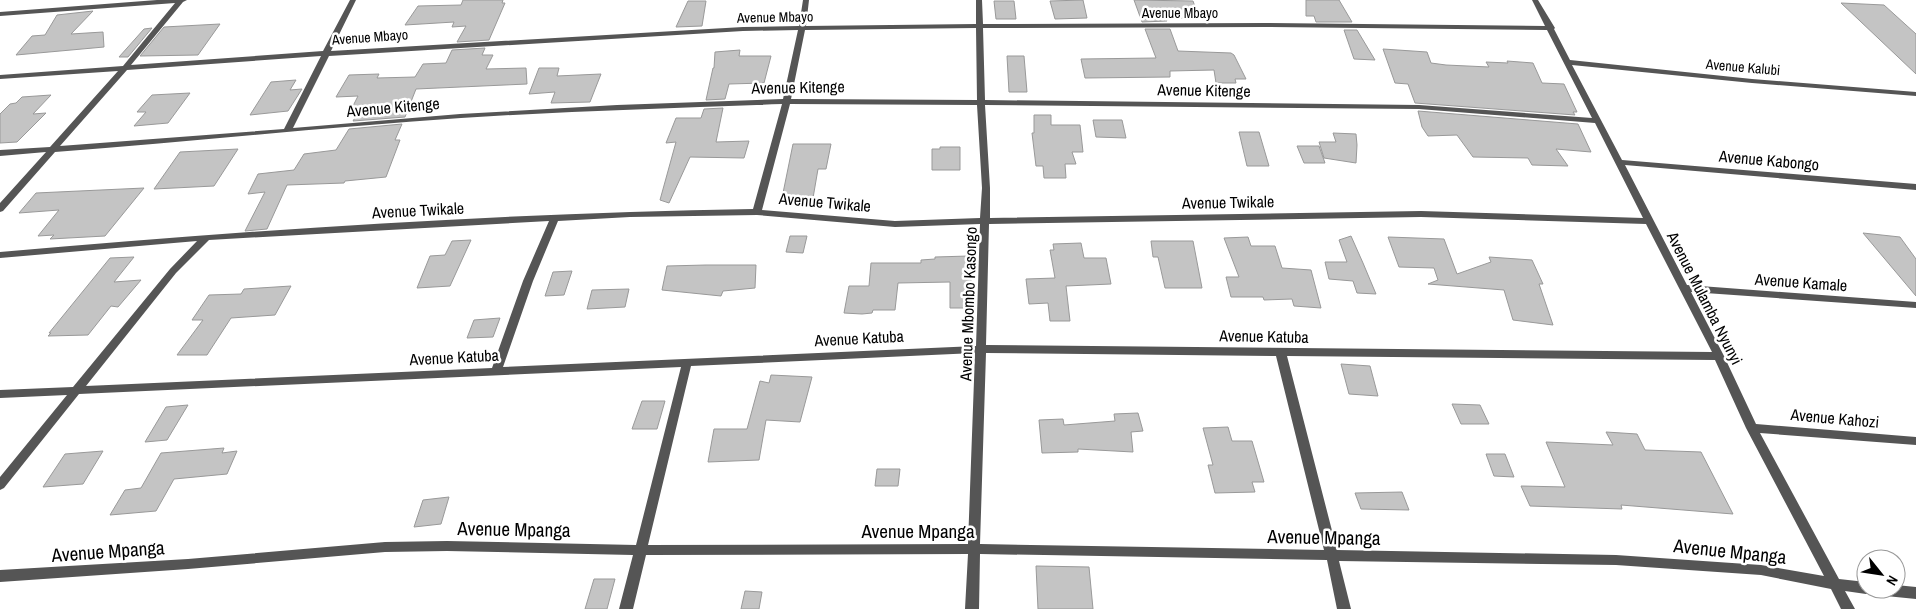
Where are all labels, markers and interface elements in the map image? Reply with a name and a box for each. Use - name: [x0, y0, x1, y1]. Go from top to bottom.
- street label: Avenue Mbayo: [1141, 4, 1218, 22]
- street label: Avenue Mbayo: [736, 7, 813, 27]
- street label: Avenue Mbayo: [330, 25, 409, 49]
- street label: Avenue Kalubi: [1704, 55, 1781, 79]
- street label: Avenue Kitenge: [750, 75, 845, 99]
- street label: Avenue Kitenge: [1156, 78, 1251, 102]
- street label: Avenue Kitenge: [345, 92, 440, 122]
- street label: Avenue Kabongo: [1717, 145, 1820, 175]
- street label: Avenue Twikale: [777, 187, 872, 217]
- street label: Avenue Twikale: [1181, 190, 1274, 214]
- street label: Avenue Twikale: [370, 197, 465, 223]
- street label: Avenue Mbombo Kasongo: [954, 226, 982, 383]
- street label: Avenue Mulamba Nyunyi: [1662, 227, 1748, 368]
- street label: Avenue Kamale: [1753, 268, 1848, 296]
- street label: Avenue Katuba: [1218, 324, 1310, 348]
- street label: Avenue Katuba: [813, 325, 905, 351]
- street label: Avenue Katuba: [408, 344, 500, 370]
- street label: Avenue Kahozi: [1789, 403, 1880, 433]
- street label: Avenue Mpanga: [456, 515, 571, 543]
- street label: Avenue Mpanga: [860, 518, 975, 544]
- street label: Avenue Mpanga: [1266, 523, 1381, 551]
- street label: Avenue Mpanga: [1671, 532, 1788, 570]
- street label: Avenue Mpanga: [50, 534, 166, 568]
- north arrow: [1856, 549, 1906, 599]
- text: N: [1882, 572, 1902, 589]

